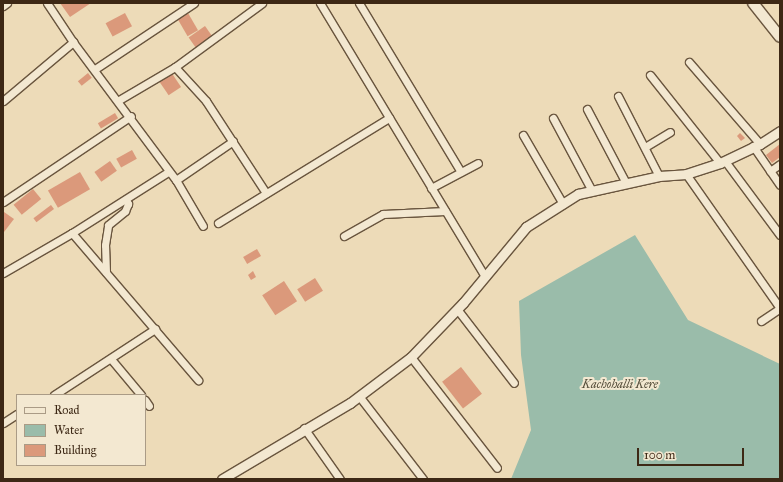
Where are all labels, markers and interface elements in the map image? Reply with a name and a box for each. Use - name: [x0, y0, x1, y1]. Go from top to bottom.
- water label: Kachohalli Kere: [582, 378, 658, 392]
- legend: [16, 394, 146, 466]
- text: Road: [54, 403, 80, 417]
- text: Water: [54, 423, 84, 437]
- scale bar: [639, 440, 746, 466]
- text: Building: [54, 443, 96, 457]
- text: 100 m: [644, 448, 675, 462]

